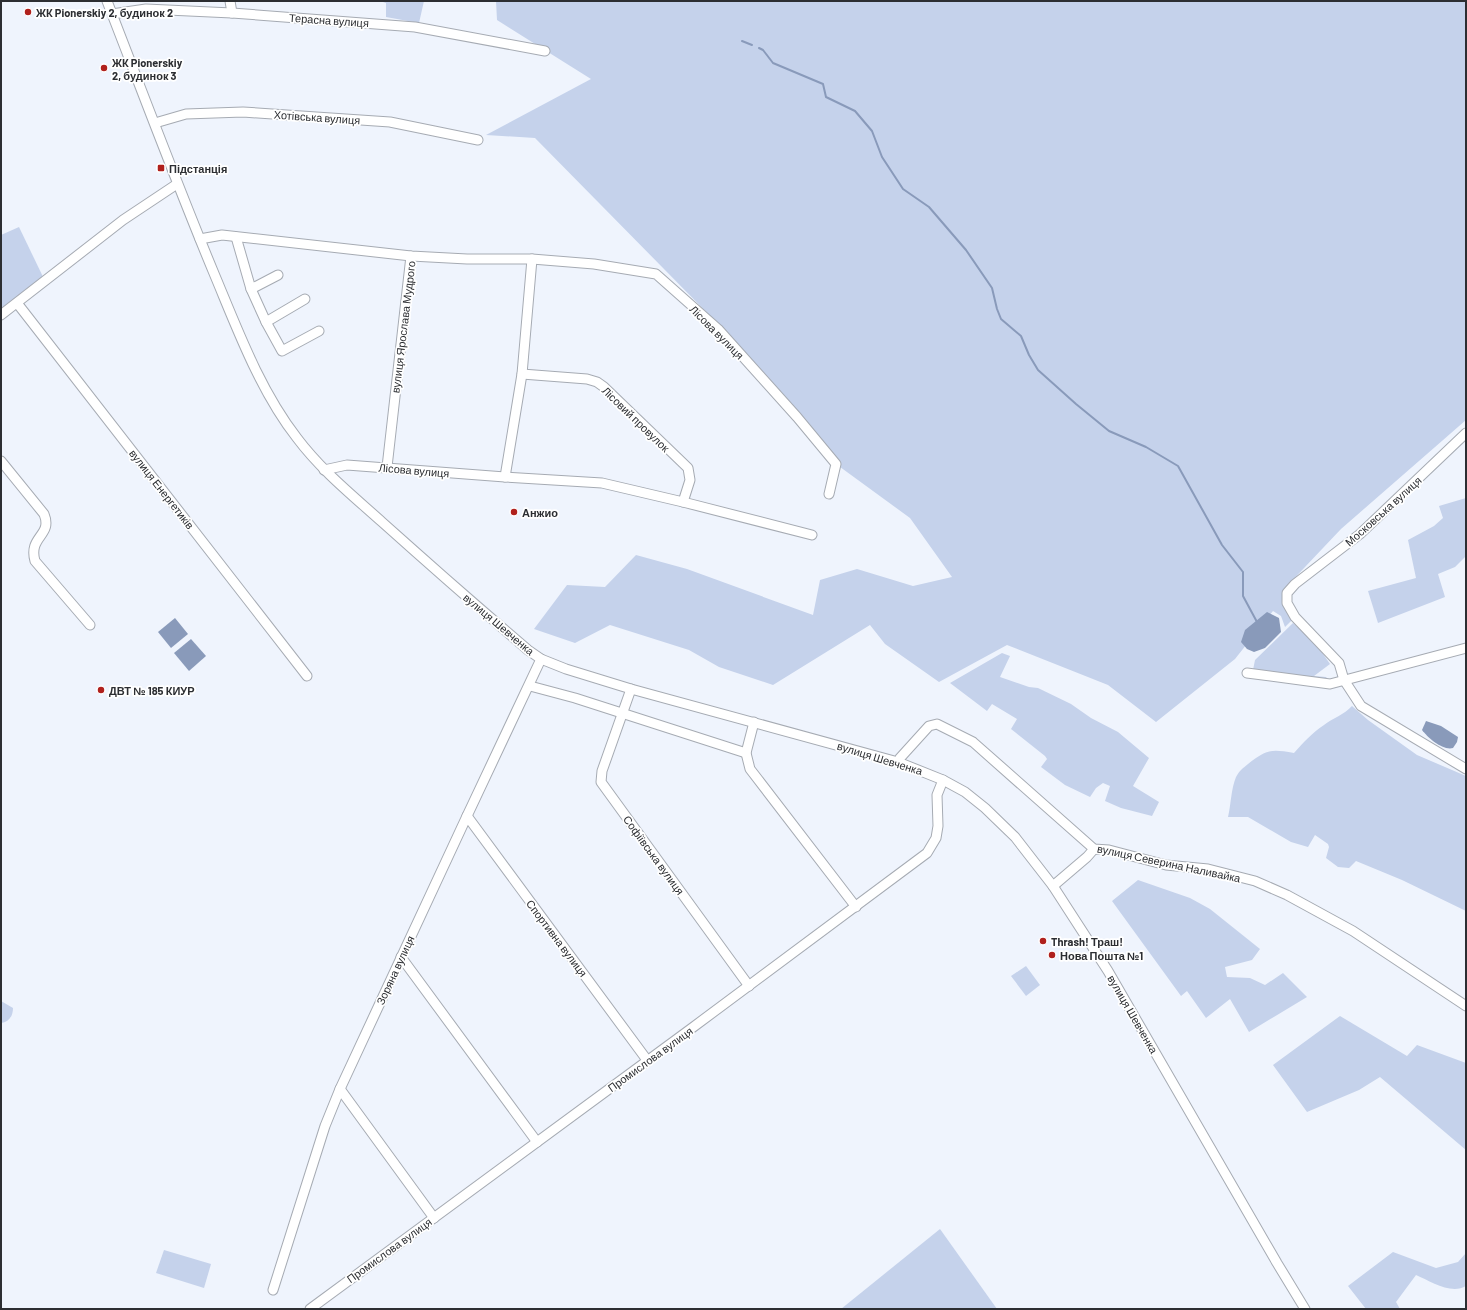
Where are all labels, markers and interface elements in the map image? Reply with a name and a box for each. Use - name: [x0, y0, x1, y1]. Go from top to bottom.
- place label: ЖК Pionerskiy 2, будинок 2: [35, 6, 173, 19]
- marker: ЖК Pionerskiy 2, будинок 2: [23, 7, 33, 17]
- street label: Терасна вулиця: [289, 11, 369, 29]
- place label: ЖК Pionerskiy 2, будинок 3: [111, 56, 183, 82]
- marker: ЖК Pionerskiy 2, будинок 3: [99, 63, 109, 73]
- street label: Хотівська вулиця: [273, 107, 361, 127]
- place label: Підстанція: [169, 162, 227, 175]
- marker: Підстанція: [156, 163, 166, 173]
- street label: вулиця Ярослава Мудрого: [388, 260, 418, 394]
- street label: Лісова вулиця: [687, 302, 747, 362]
- street label: Лісовий провулок: [600, 384, 672, 454]
- street label: вулиця Енергетиків: [127, 447, 197, 531]
- street label: Лісова вулиця: [378, 460, 450, 480]
- street label: Московська вулиця: [1342, 473, 1424, 549]
- place label: Анжио: [522, 506, 558, 519]
- marker: Анжио: [509, 507, 519, 517]
- street label: вулиця Шевченка: [461, 591, 538, 658]
- place label: ДВТ № 185 КИУР: [109, 684, 195, 697]
- marker: ДВТ № 185 КИУР: [96, 685, 106, 695]
- street label: вулиця Шевченка: [836, 739, 925, 777]
- street label: Софіївська вулиця: [621, 813, 687, 897]
- street label: вулиця Северина Наливайка: [1096, 841, 1243, 885]
- street label: Спортивна вулиця: [524, 897, 590, 979]
- street label: Зоряна вулиця: [373, 933, 417, 1007]
- place label: Thrash! Траш!: [1051, 935, 1123, 948]
- marker: Thrash! Траш!: [1038, 936, 1048, 946]
- place label: Нова Пошта №1: [1060, 949, 1143, 962]
- marker: Нова Пошта №1: [1047, 950, 1057, 960]
- street label: вулиця Шевченка: [1105, 972, 1161, 1056]
- street label: Промислова вулиця: [605, 1024, 695, 1094]
- street label: Промислова вулиця: [344, 1215, 434, 1285]

